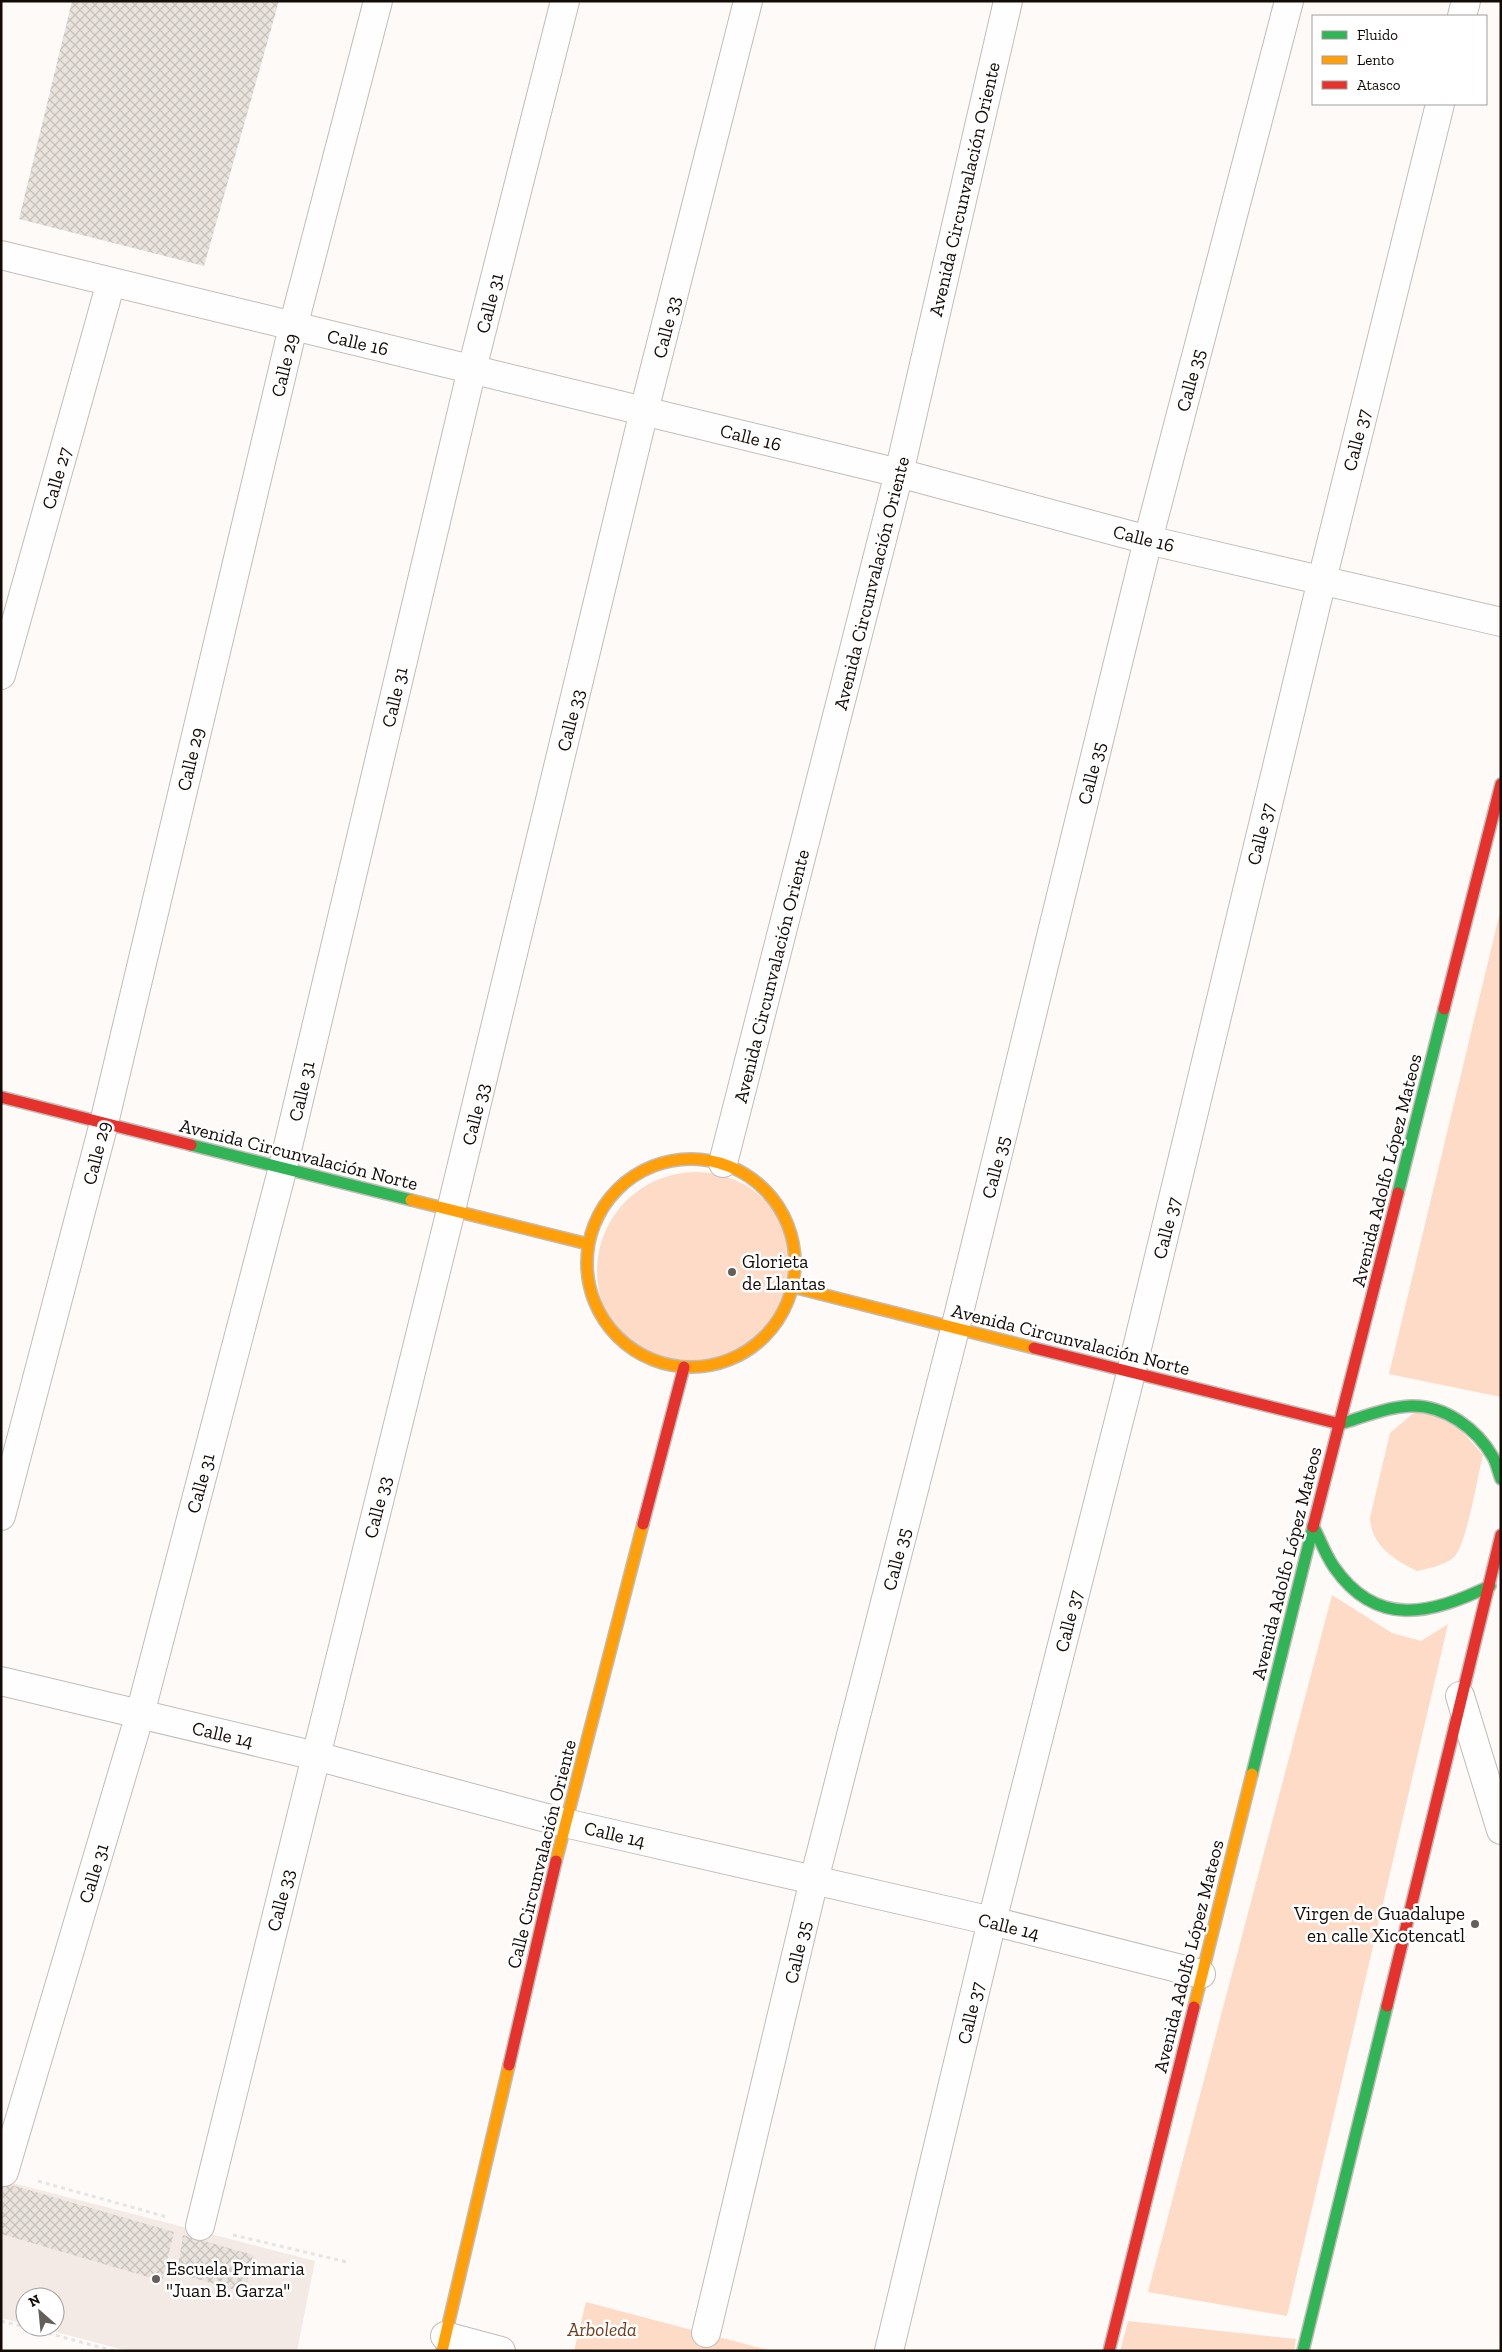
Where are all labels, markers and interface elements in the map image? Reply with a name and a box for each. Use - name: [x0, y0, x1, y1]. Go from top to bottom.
- legend: [1312, 15, 1487, 105]
- text: Fluido: [1357, 26, 1398, 44]
- text: Lento: [1357, 51, 1394, 69]
- street label: Avenida Circunvalación Oriente: [924, 60, 1005, 319]
- text: Atasco: [1357, 76, 1401, 94]
- street label: Calle 31: [471, 271, 508, 336]
- street label: Calle 33: [648, 294, 685, 361]
- street label: Calle 16: [325, 324, 391, 361]
- street label: Calle 29: [266, 331, 303, 399]
- street label: Calle 35: [1171, 346, 1210, 414]
- street label: Calle 37: [1338, 407, 1375, 473]
- street label: Calle 16: [718, 419, 784, 456]
- street label: Calle 27: [37, 444, 76, 512]
- street label: Avenida Circunvalación Oriente: [829, 454, 914, 712]
- street label: Calle 16: [1111, 520, 1177, 557]
- street label: Calle 31: [376, 665, 413, 730]
- street label: Calle 33: [552, 687, 589, 754]
- street label: Calle 29: [172, 725, 209, 793]
- street label: Calle 35: [1073, 739, 1110, 807]
- street label: Calle 37: [1242, 801, 1279, 867]
- street label: Avenida Circunvalación Oriente: [729, 847, 814, 1105]
- street label: Avenida Adolfo López Mateos: [1346, 1051, 1427, 1289]
- street label: Calle 31: [283, 1059, 320, 1124]
- street label: Calle 33: [457, 1081, 494, 1148]
- street label: Avenida Circunvalación Norte: [177, 1114, 420, 1195]
- street label: Calle 29: [78, 1119, 115, 1187]
- street label: Calle 35: [977, 1133, 1014, 1201]
- street label: Calle 37: [1148, 1195, 1185, 1261]
- place label: Glorieta de Llantas: [742, 1250, 826, 1295]
- marker: Glorieta de Llantas: [726, 1266, 738, 1278]
- street label: Avenida Circunvalación Norte: [949, 1299, 1192, 1380]
- street label: Avenida Adolfo López Mateos: [1246, 1444, 1327, 1682]
- street label: Calle 31: [181, 1450, 220, 1516]
- street label: Calle 33: [359, 1474, 396, 1541]
- street label: Calle 35: [878, 1525, 915, 1593]
- street label: Calle 37: [1050, 1588, 1087, 1654]
- street label: Calle 14: [190, 1716, 256, 1753]
- street label: Calle Circunvalación Oriente: [502, 1737, 581, 1971]
- street label: Calle 14: [582, 1816, 648, 1853]
- street label: Avenida Adolfo López Mateos: [1148, 1837, 1229, 2075]
- street label: Calle 31: [74, 1840, 113, 1906]
- street label: Calle 33: [262, 1867, 299, 1934]
- place label: Virgen de Guadalupe en calle Xicotencatl: [1293, 1902, 1465, 1947]
- street label: Calle 14: [976, 1908, 1042, 1945]
- street label: Calle 35: [779, 1918, 816, 1986]
- marker: Virgen de Guadalupe en calle Xicotencatl: [1469, 1918, 1481, 1930]
- street label: Calle 37: [952, 1980, 989, 2046]
- place label: Escuela Primaria "Juan B. Garza": [166, 2257, 305, 2302]
- marker: Escuela Primaria "Juan B. Garza": [150, 2273, 162, 2285]
- north arrow: [15, 2287, 65, 2337]
- text: N: [26, 2291, 43, 2311]
- park label: Arboleda: [566, 2318, 637, 2341]

